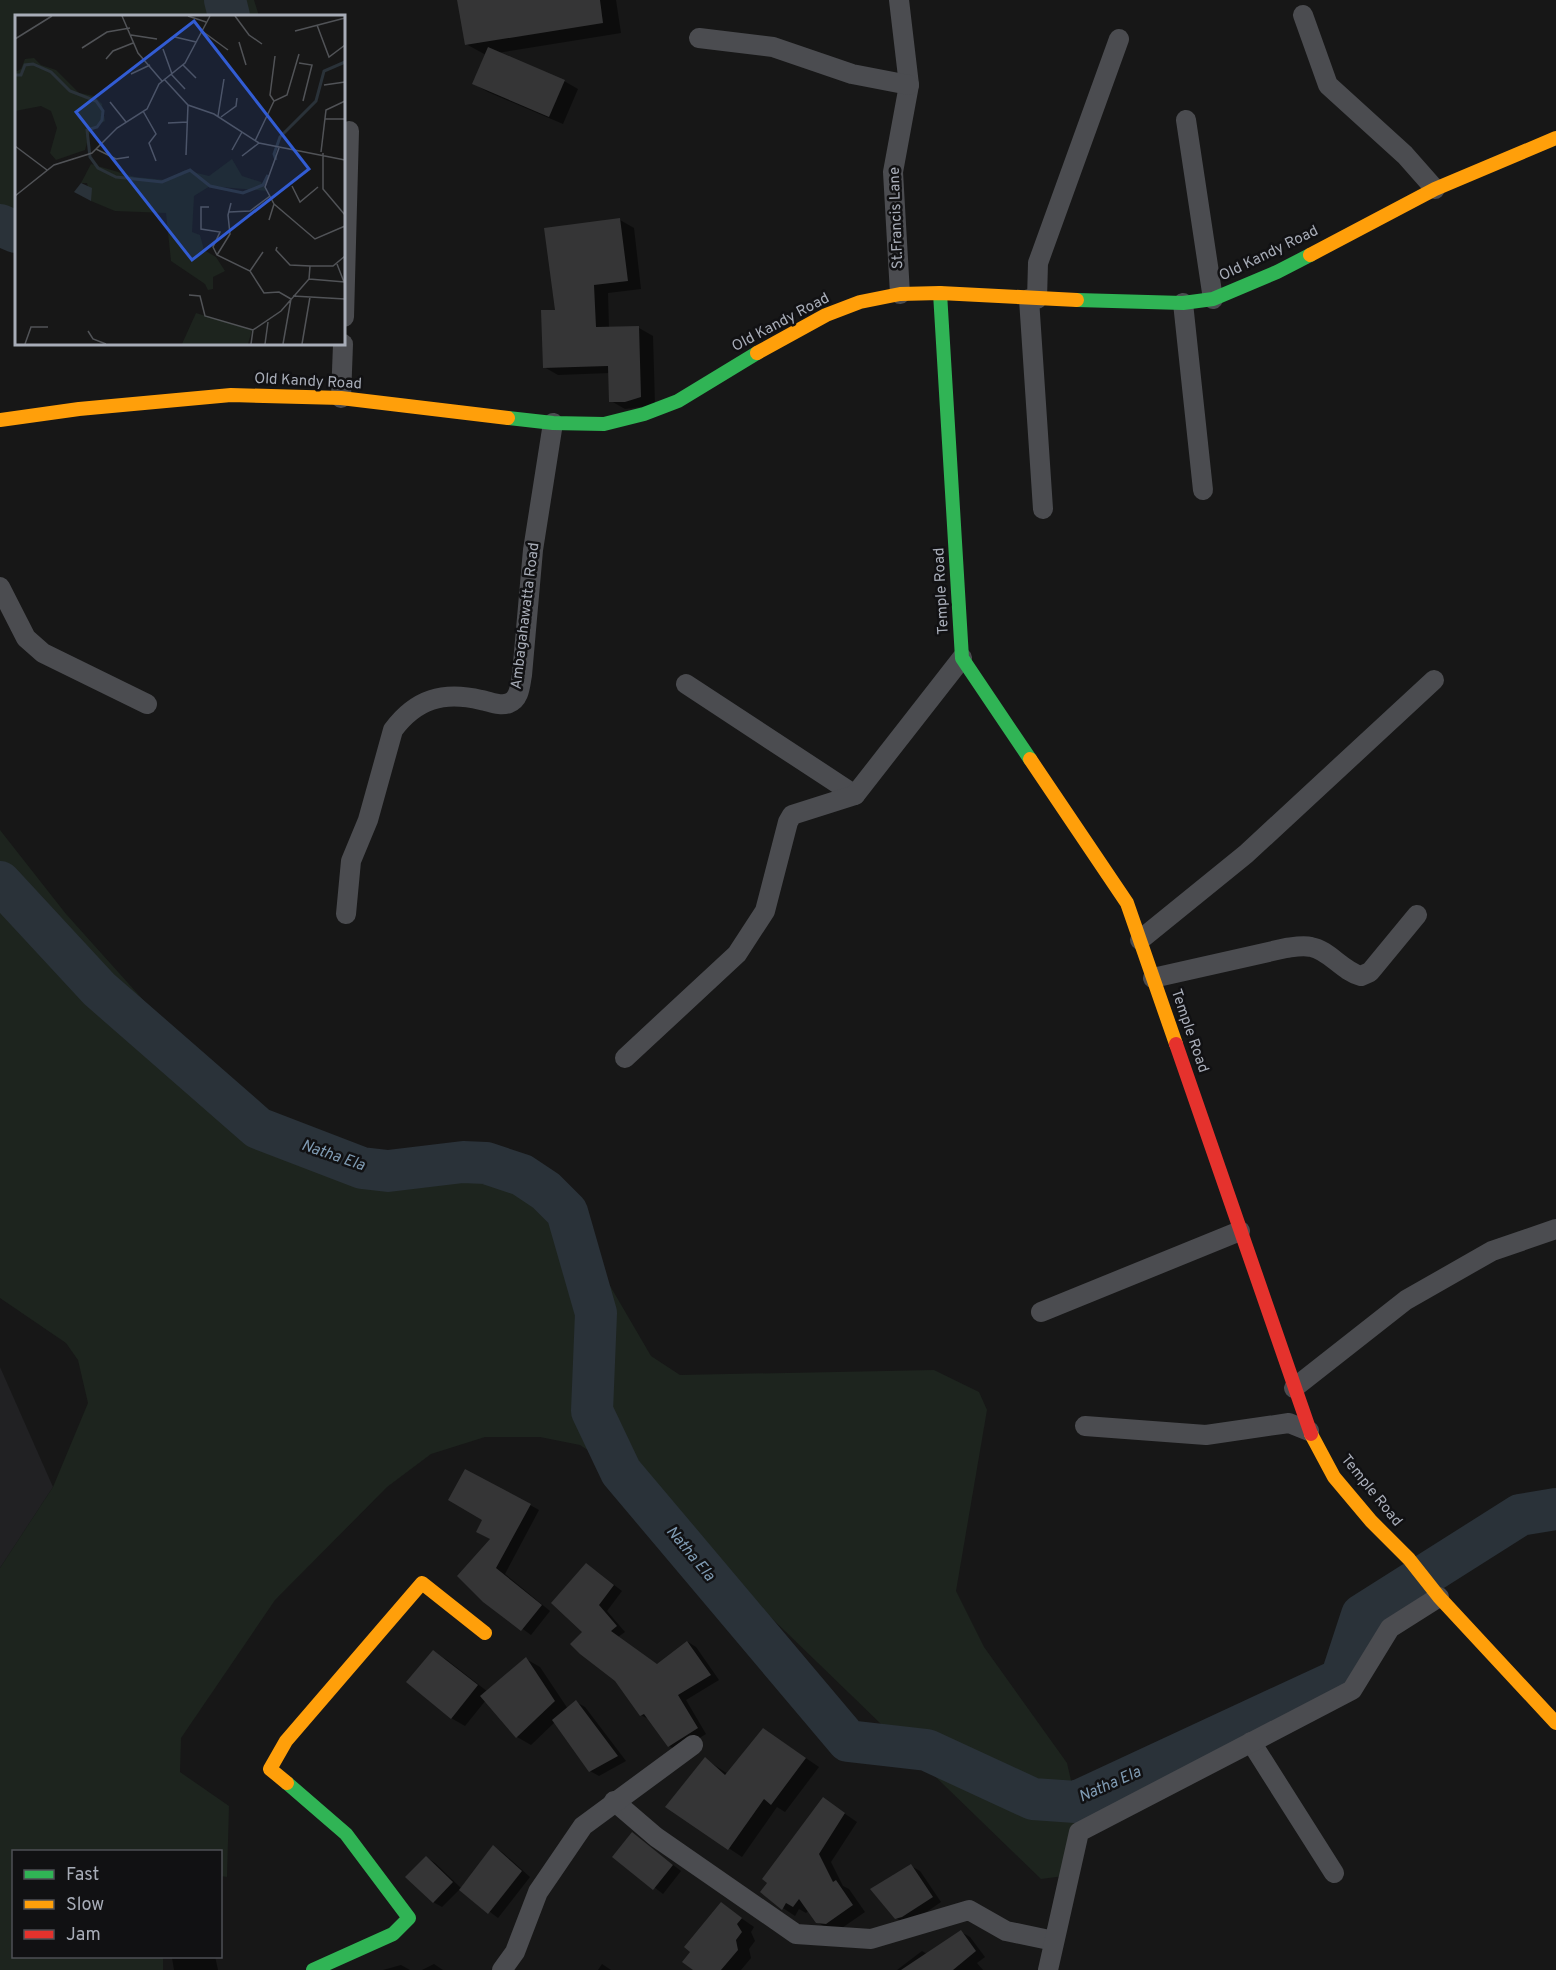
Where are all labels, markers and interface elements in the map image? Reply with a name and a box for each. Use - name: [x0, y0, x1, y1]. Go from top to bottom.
- inset map: [15, 15, 345, 345]
- street label: St.Francis Lane: [886, 167, 908, 269]
- street label: Old Kandy Road: [1216, 222, 1322, 286]
- street label: Old Kandy Road: [729, 289, 833, 357]
- street label: Old Kandy Road: [254, 370, 362, 394]
- street label: Ambagahawatta Road: [508, 542, 544, 690]
- street label: Temple Road: [930, 547, 954, 635]
- street label: Temple Road: [1166, 987, 1212, 1075]
- water label: Natha Ela: [299, 1136, 368, 1176]
- street label: Temple Road: [1336, 1451, 1406, 1531]
- water label: Natha Ela: [661, 1522, 719, 1586]
- water label: Natha Ela: [1076, 1762, 1145, 1808]
- legend: [12, 1850, 222, 1958]
- text: Fast: [66, 1864, 99, 1887]
- text: Slow: [66, 1894, 104, 1917]
- text: Jam: [66, 1924, 101, 1947]

